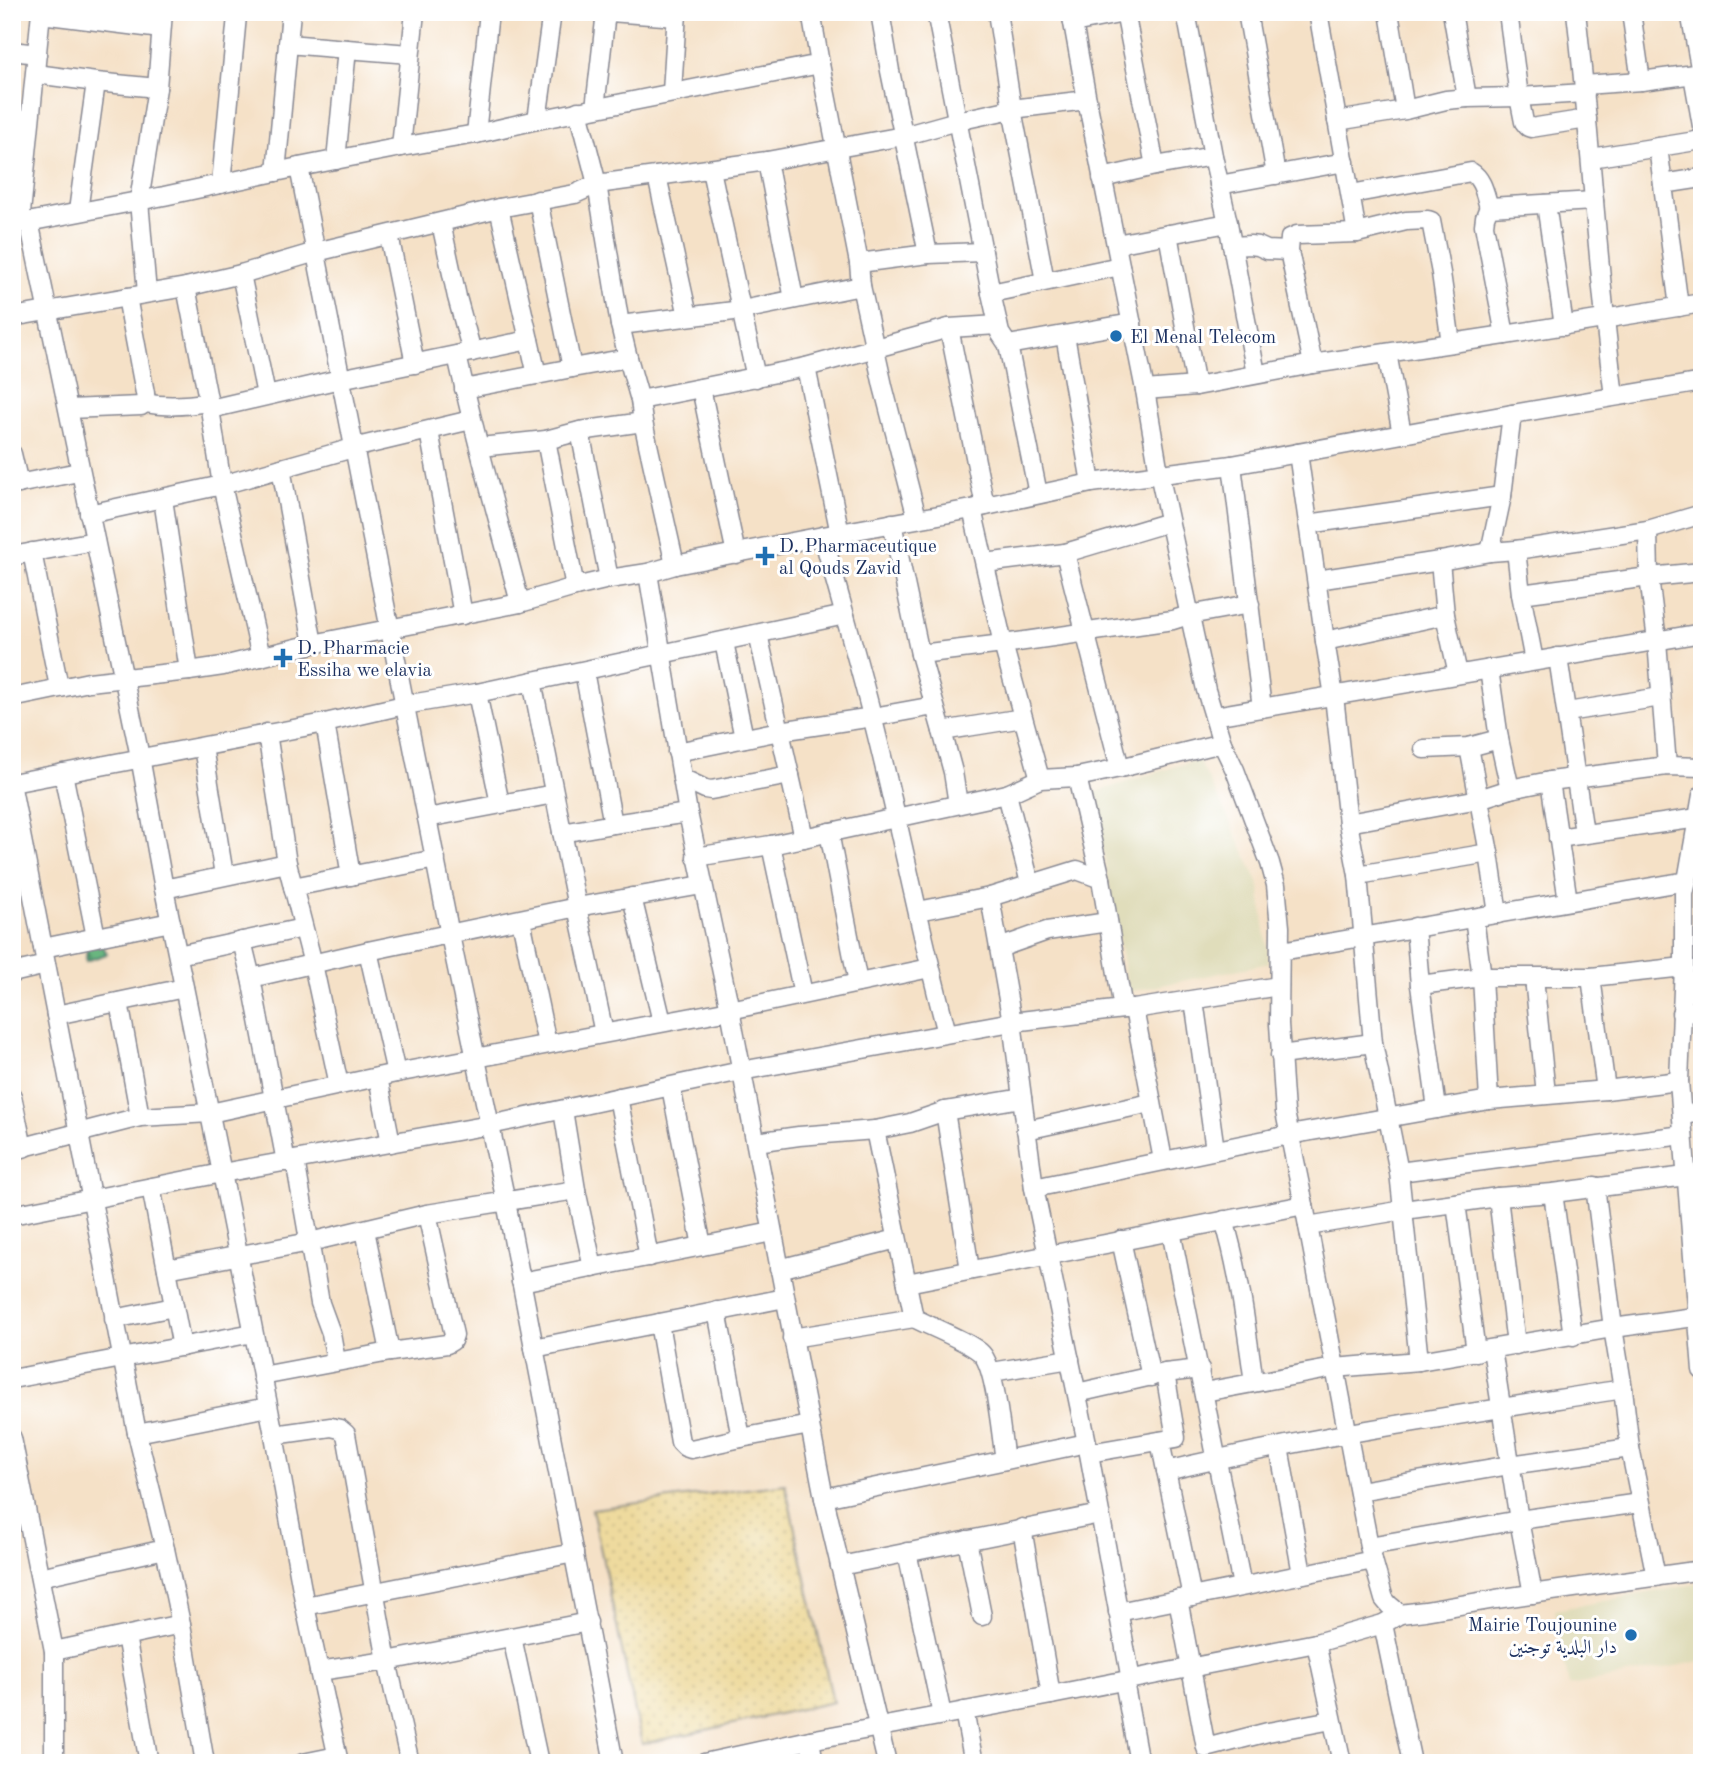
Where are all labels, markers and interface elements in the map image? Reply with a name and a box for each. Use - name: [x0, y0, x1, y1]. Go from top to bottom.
- marker: El Menal Telecom: [1108, 328, 1124, 344]
- place label: El Menal Telecom: [1130, 329, 1276, 348]
- place label: D. Pharmaceutique al Qouds Zavid: [779, 538, 937, 579]
- marker: D. Pharmaceutique al Qouds Zavid: [757, 548, 773, 564]
- place label: D. Pharmacie Essiha we elavia: [297, 640, 433, 681]
- marker: D. Pharmacie Essiha we elavia: [275, 650, 291, 666]
- place label: Mairie Toujounine دار البلدية توجنين: [1468, 1617, 1617, 1659]
- marker: Mairie Toujounine دار البلدية توجنين: [1623, 1627, 1639, 1643]

